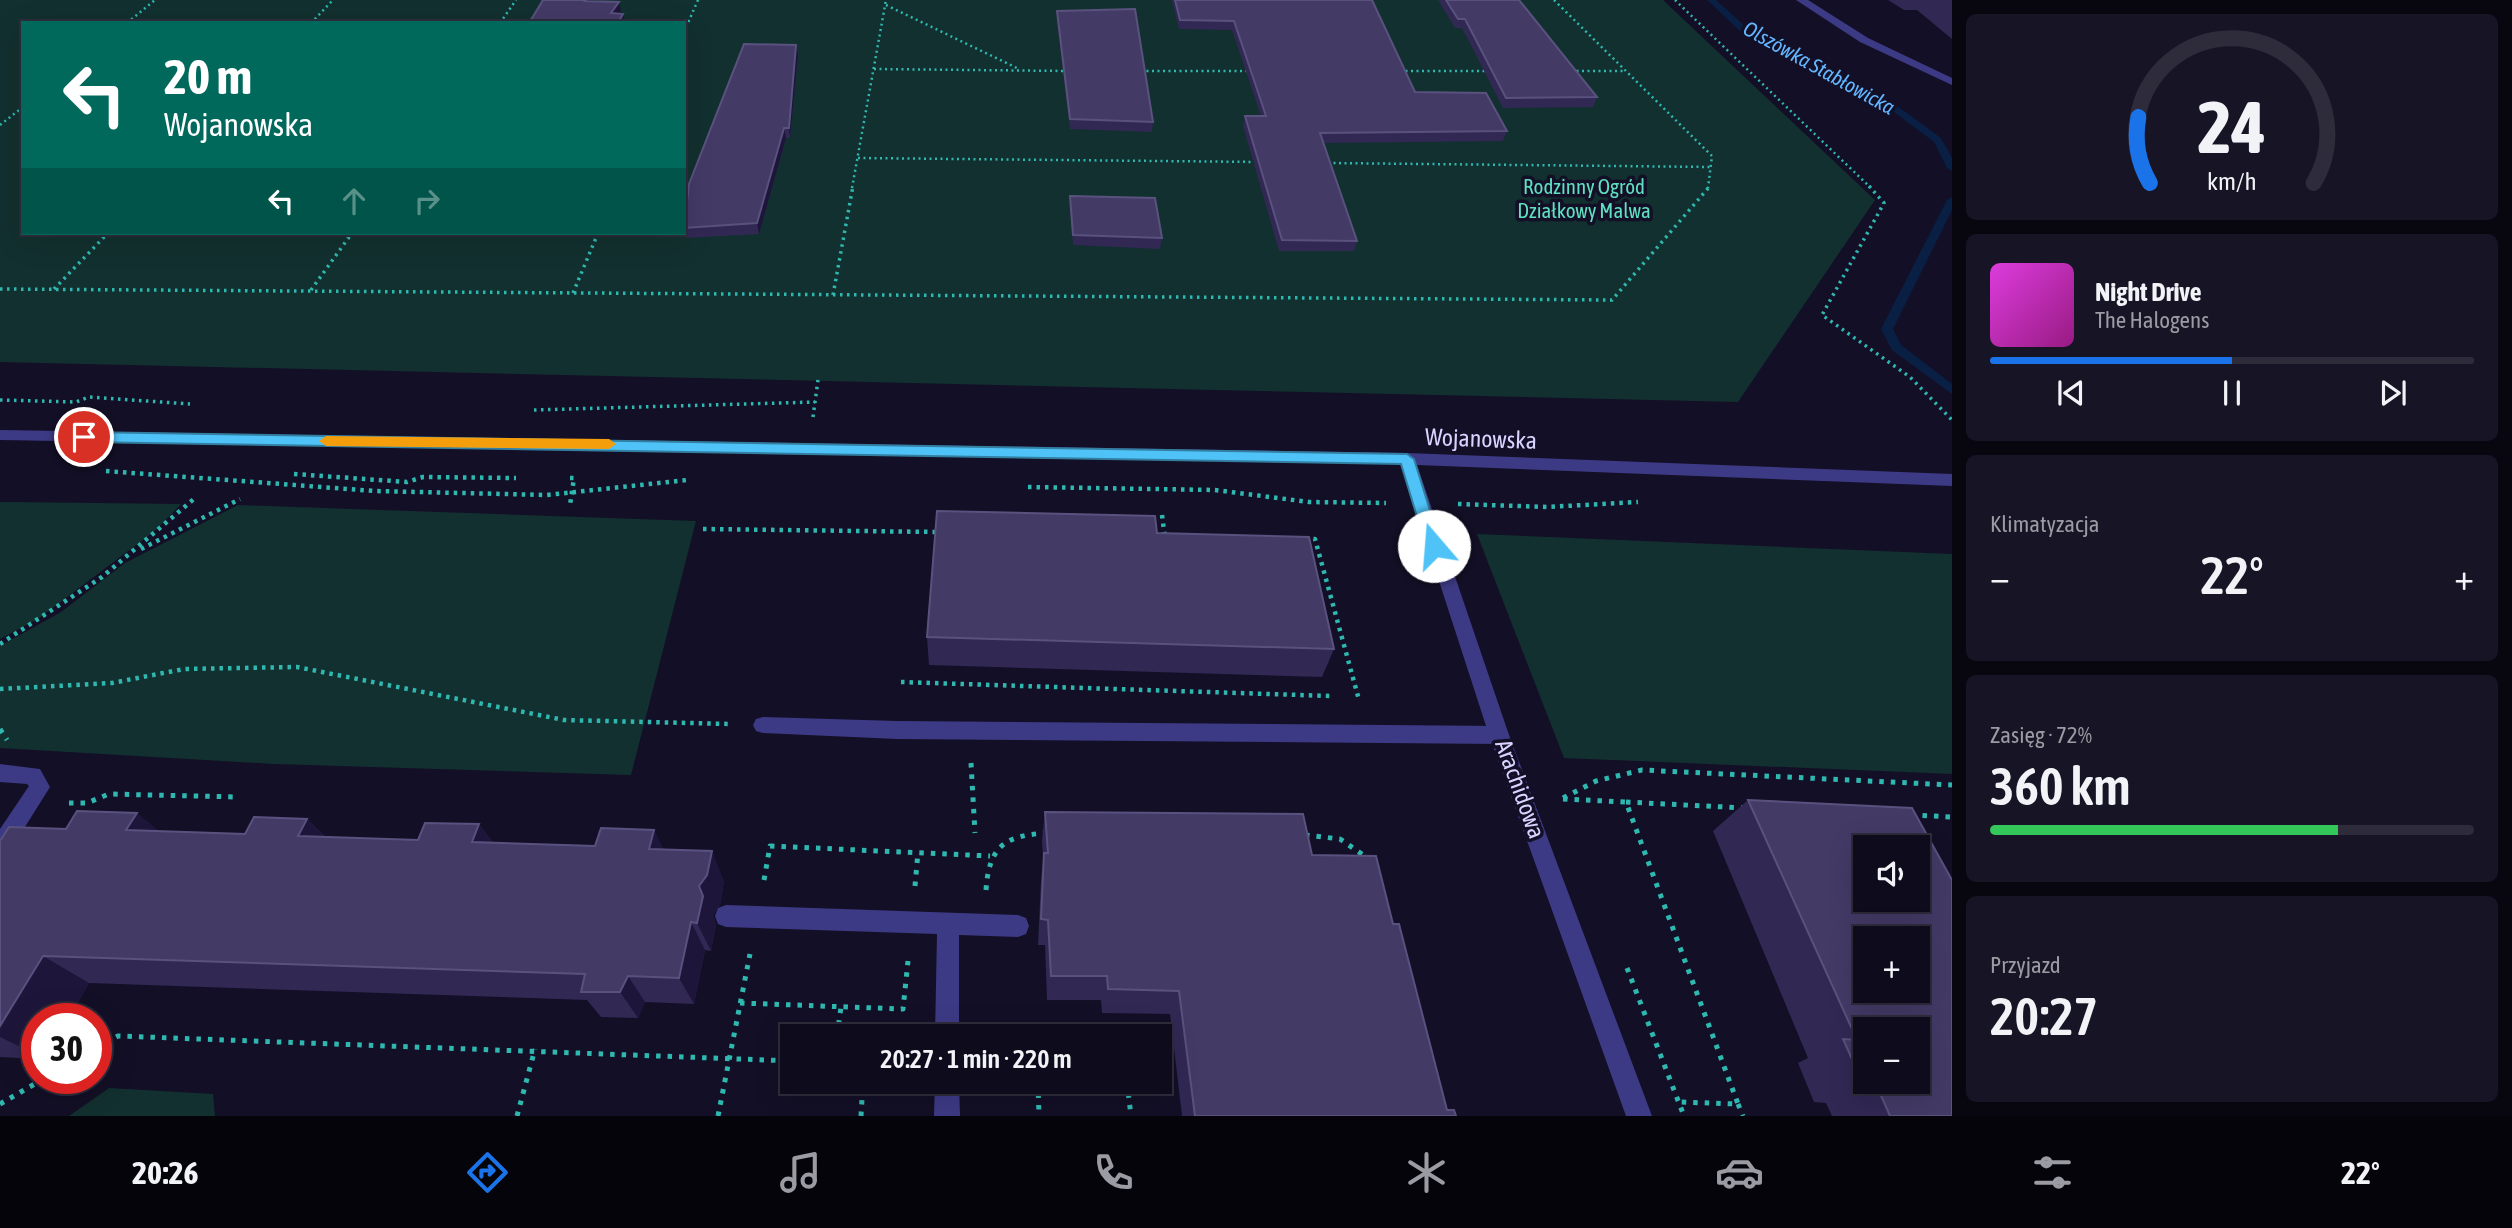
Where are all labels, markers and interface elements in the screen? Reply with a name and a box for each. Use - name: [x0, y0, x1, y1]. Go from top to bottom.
- water label: Olszówka Stabłowicka: [1740, 16, 1900, 119]
- text: 20 m: [164, 48, 252, 104]
- icon: left: [49, 49, 140, 140]
- text: 24: [2198, 86, 2266, 169]
- text: Wojanowska: [164, 106, 313, 143]
- text: km/h: [2207, 167, 2257, 195]
- park label: Rodzinny Ogród Działkowy Malwa: [1517, 174, 1651, 222]
- icon: left: [262, 182, 300, 220]
- icon: ahead: [335, 182, 373, 220]
- icon: right: [408, 182, 446, 220]
- text: Night Drive: [2095, 277, 2202, 307]
- text: The Halogens: [2095, 307, 2209, 333]
- icon: previous: [2052, 374, 2090, 412]
- icon: pause: [2213, 374, 2251, 412]
- icon: next: [2374, 374, 2412, 412]
- pin: [54, 407, 114, 467]
- icon: arrive: [65, 418, 103, 456]
- street label: Wojanowska: [1425, 423, 1537, 454]
- position arrow: [1397, 509, 1471, 583]
- text: Klimatyzacja: [1990, 511, 2099, 537]
- text: 22°: [2200, 545, 2264, 605]
- text: −: [1990, 555, 2010, 598]
- text: +: [2454, 555, 2474, 598]
- text: Zasięg · 72%: [1990, 722, 2092, 748]
- street label: Arachidowa: [1490, 736, 1551, 842]
- text: 360 km: [1990, 756, 2131, 816]
- map controls: [1853, 835, 1930, 1094]
- button: sound: [1853, 835, 1930, 912]
- button: +: [1853, 926, 1930, 1003]
- text: Przyjazd: [1990, 952, 2061, 978]
- text: 20:27: [1990, 986, 2098, 1046]
- speed limit sign: 30: [21, 1003, 112, 1094]
- button: −: [1853, 1017, 1930, 1094]
- text: 20:27 · 1 min · 220 m: [880, 1044, 1072, 1074]
- icon: directions: [463, 1148, 512, 1197]
- icon: music: [776, 1148, 825, 1197]
- icon: phone: [1089, 1148, 1138, 1197]
- icon: climate: [1402, 1148, 1451, 1197]
- icon: car: [1715, 1148, 1764, 1197]
- icon: filters: [2028, 1148, 2077, 1197]
- text: 20:26: [132, 1154, 199, 1191]
- text: 22°: [2341, 1154, 2380, 1191]

